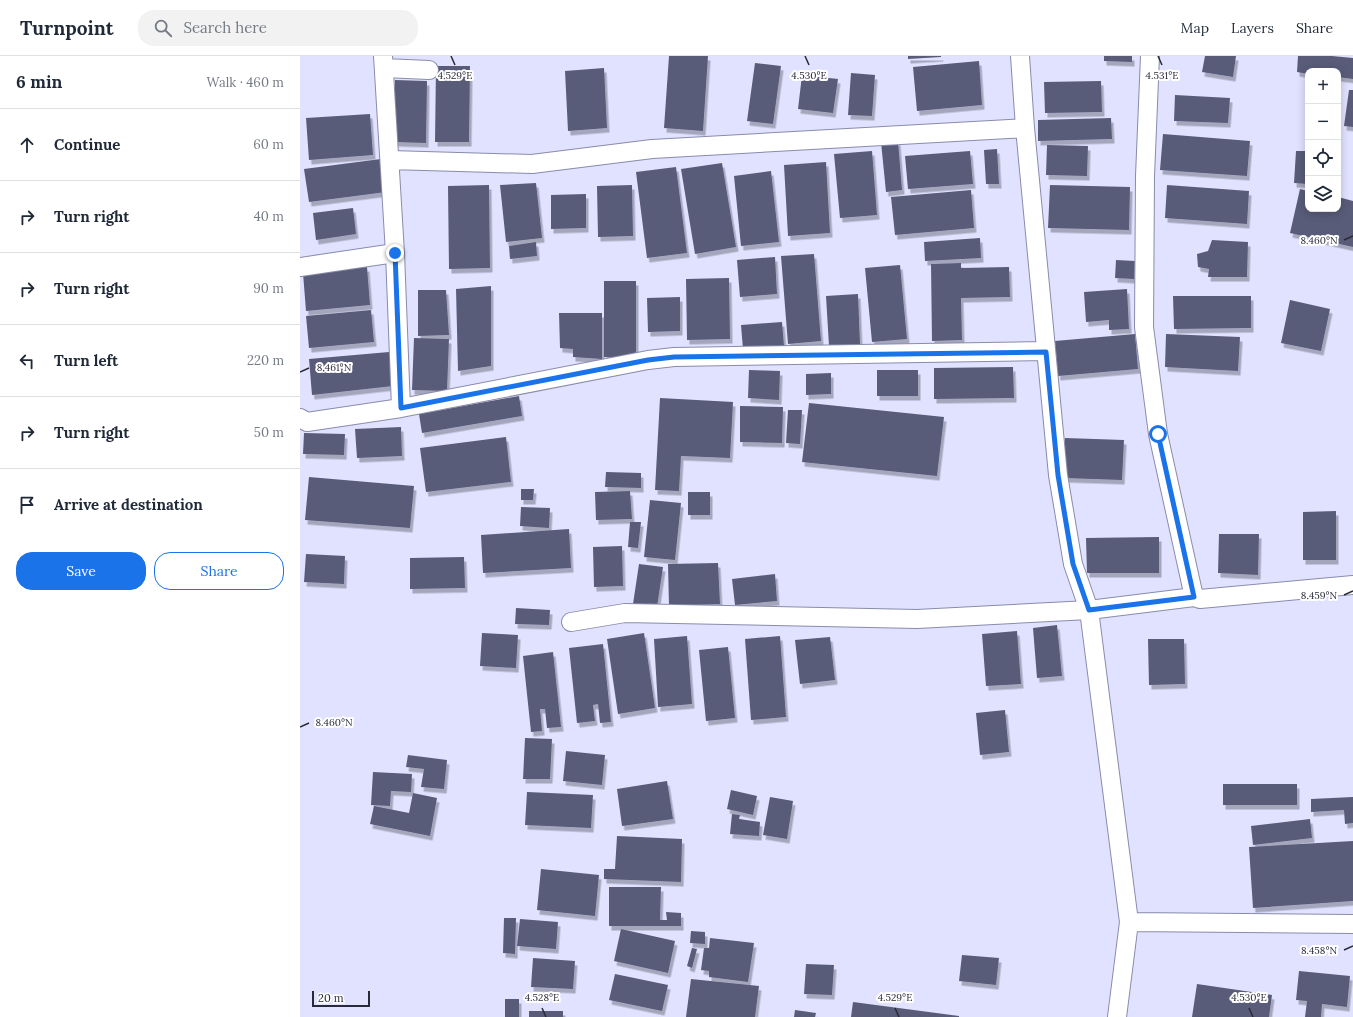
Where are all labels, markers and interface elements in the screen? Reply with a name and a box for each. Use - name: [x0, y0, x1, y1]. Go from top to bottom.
- search box: [138, 10, 418, 46]
- text: Turnpoint: [20, 16, 114, 40]
- icon: search: [152, 17, 174, 39]
- text: Search here: [184, 18, 267, 37]
- text: Map: [1181, 19, 1209, 37]
- text: Layers: [1231, 19, 1274, 37]
- text: Share: [1296, 19, 1333, 37]
- map controls: [1305, 68, 1341, 212]
- button: +: [1305, 68, 1341, 104]
- text: 4.529°E: [438, 69, 472, 82]
- text: 4.530°E: [791, 69, 827, 82]
- text: 4.531°E: [1146, 69, 1178, 82]
- text: 6 min: [16, 71, 62, 93]
- text: Walk · 460 m: [207, 74, 284, 91]
- button: −: [1305, 104, 1341, 140]
- icon: ahead: [16, 134, 38, 156]
- text: Continue: [54, 135, 120, 154]
- text: 60 m: [253, 136, 284, 153]
- button: locate: [1305, 140, 1341, 176]
- button: layers: [1305, 176, 1341, 212]
- icon: right: [16, 206, 38, 228]
- text: Turn right: [54, 207, 130, 226]
- text: 40 m: [254, 208, 284, 225]
- text: 8.460°N: [1300, 234, 1338, 247]
- route end: [386, 244, 404, 262]
- icon: right: [16, 278, 38, 300]
- text: Turn right: [54, 279, 130, 298]
- text: 90 m: [253, 280, 284, 297]
- icon: left: [16, 350, 38, 372]
- text: Turn left: [54, 351, 118, 370]
- text: 220 m: [247, 352, 284, 369]
- text: 8.461°N: [317, 361, 352, 374]
- icon: right: [16, 422, 38, 444]
- text: Turn right: [54, 423, 130, 442]
- text: 50 m: [254, 424, 284, 441]
- route start: [1149, 425, 1167, 443]
- icon: arrive: [16, 494, 38, 516]
- text: Arrive at destination: [54, 495, 203, 514]
- button: Save: [16, 552, 146, 590]
- button: Share: [154, 552, 284, 590]
- text: 8.459°N: [1301, 589, 1338, 602]
- text: 8.460°N: [315, 716, 353, 729]
- text: 8.458°N: [1301, 944, 1337, 957]
- scale bar: [312, 989, 370, 1008]
- text: 20 m: [318, 991, 343, 1005]
- text: 4.528°E: [525, 991, 559, 1004]
- text: 4.529°E: [878, 991, 912, 1004]
- text: 4.530°E: [1231, 991, 1267, 1004]

